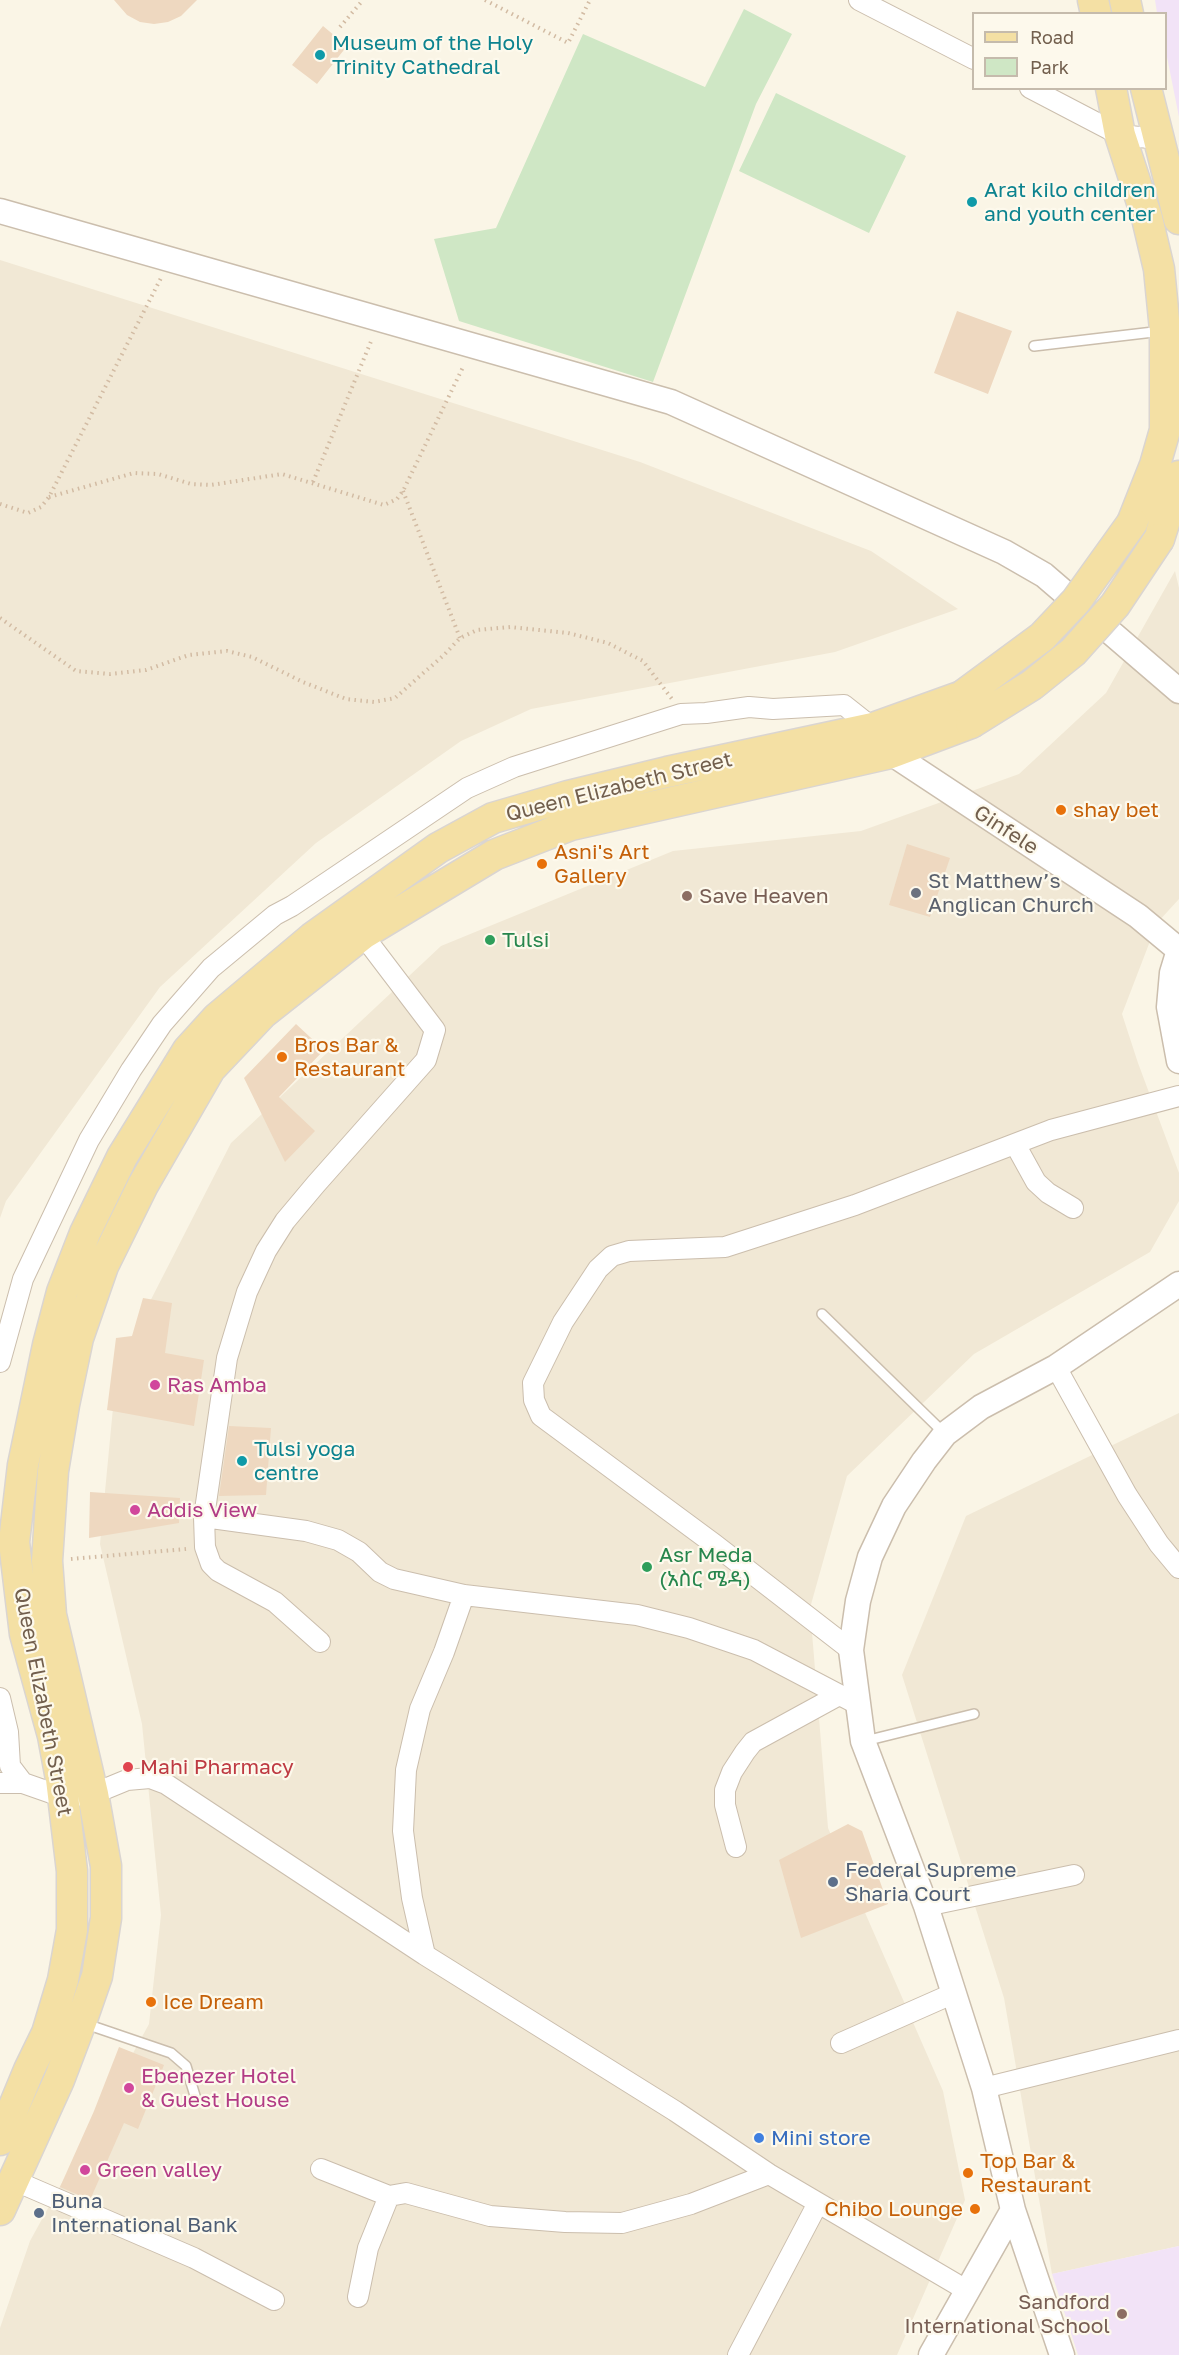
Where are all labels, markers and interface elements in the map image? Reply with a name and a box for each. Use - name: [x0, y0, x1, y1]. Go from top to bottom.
- legend: [972, 12, 1167, 90]
- text: Road: [1030, 26, 1074, 48]
- place label: Museum of the Holy Trinity Cathedral: [332, 30, 533, 80]
- marker: Museum of the Holy Trinity Cathedral: [313, 48, 327, 62]
- text: Park: [1030, 56, 1069, 78]
- place label: Arat kilo children and youth center: [984, 177, 1156, 227]
- marker: Arat kilo children and youth center: [965, 195, 979, 209]
- street label: Queen Elizabeth Street: [503, 747, 735, 827]
- place label: shay bet: [1073, 797, 1159, 823]
- street label: Ginfele: [969, 800, 1043, 860]
- marker: shay bet: [1054, 803, 1068, 817]
- place label: Asni's Art Gallery: [554, 839, 650, 889]
- marker: Asni's Art Gallery: [535, 857, 549, 871]
- place label: St Matthew’s Anglican Church: [928, 868, 1094, 918]
- place label: Save Heaven: [699, 883, 829, 909]
- marker: St Matthew’s Anglican Church: [909, 886, 923, 900]
- marker: Save Heaven: [680, 889, 694, 903]
- place label: Tulsi: [502, 927, 549, 953]
- marker: Tulsi: [483, 933, 497, 947]
- place label: Bros Bar & Restaurant: [294, 1032, 405, 1082]
- marker: Bros Bar & Restaurant: [275, 1050, 289, 1064]
- place label: Ras Amba: [167, 1372, 267, 1398]
- marker: Ras Amba: [148, 1378, 162, 1392]
- place label: Tulsi yoga centre: [254, 1436, 355, 1486]
- marker: Tulsi yoga centre: [235, 1454, 249, 1468]
- place label: Addis View: [147, 1497, 257, 1523]
- marker: Addis View: [128, 1503, 142, 1517]
- place label: Asr Meda (አስር ሜዳ): [659, 1542, 753, 1592]
- marker: Asr Meda (አስር ሜዳ): [640, 1560, 654, 1574]
- street label: Queen Elizabeth Street: [8, 1586, 78, 1818]
- place label: Mahi Pharmacy: [140, 1754, 294, 1780]
- marker: Mahi Pharmacy: [121, 1760, 135, 1774]
- place label: Federal Supreme Sharia Court: [845, 1857, 1016, 1907]
- marker: Federal Supreme Sharia Court: [826, 1875, 840, 1889]
- place label: Ice Dream: [163, 1989, 264, 2015]
- marker: Ice Dream: [144, 1995, 158, 2009]
- place label: Ebenezer Hotel & Guest House: [141, 2063, 296, 2113]
- marker: Ebenezer Hotel & Guest House: [122, 2081, 136, 2095]
- place label: Mini store: [771, 2125, 871, 2151]
- marker: Mini store: [752, 2131, 766, 2145]
- place label: Top Bar & Restaurant: [980, 2148, 1091, 2198]
- place label: Green valley: [97, 2157, 222, 2183]
- marker: Green valley: [78, 2163, 92, 2177]
- marker: Top Bar & Restaurant: [961, 2166, 975, 2180]
- place label: Buna International Bank: [51, 2188, 238, 2238]
- place label: Chibo Lounge: [824, 2196, 963, 2222]
- marker: Chibo Lounge: [968, 2202, 982, 2216]
- marker: Buna International Bank: [32, 2206, 46, 2220]
- place label: Sandford International School: [904, 2289, 1110, 2339]
- marker: Sandford International School: [1115, 2307, 1129, 2321]

